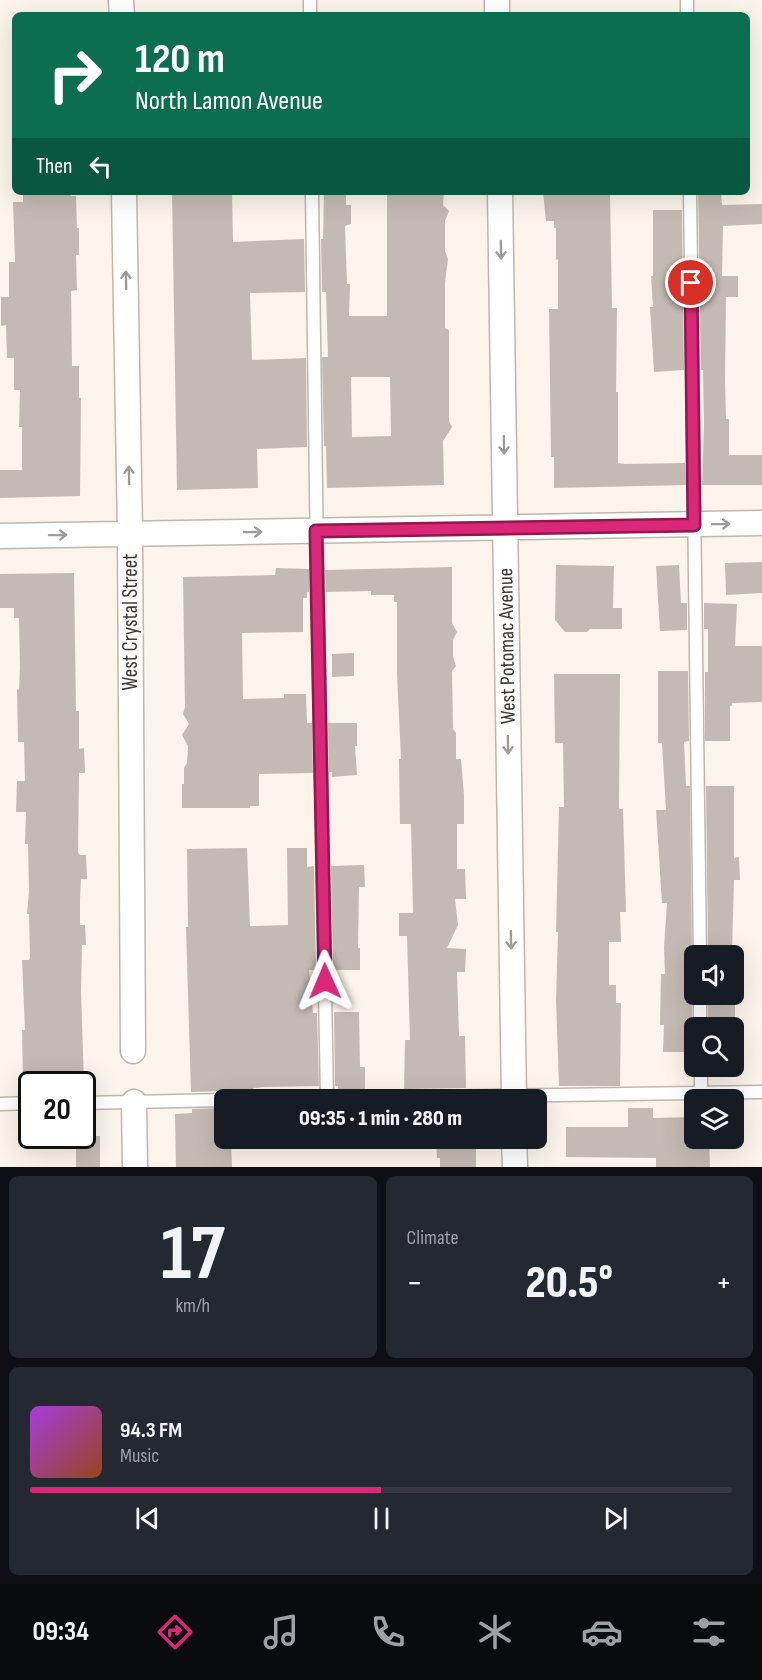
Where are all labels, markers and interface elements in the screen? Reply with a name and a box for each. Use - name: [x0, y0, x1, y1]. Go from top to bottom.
- text: 120 m: [135, 34, 225, 85]
- icon: right: [36, 36, 114, 114]
- text: North Lamon Avenue: [135, 85, 323, 117]
- icon: left: [84, 150, 117, 183]
- text: Then: [36, 153, 72, 180]
- one-way arrow: [495, 240, 507, 260]
- pin: [665, 257, 716, 308]
- icon: arrive: [674, 266, 707, 299]
- one-way arrow: [120, 271, 132, 291]
- one-way arrow: [498, 435, 510, 455]
- one-way arrow: [123, 466, 135, 486]
- one-way arrow: [711, 518, 731, 530]
- one-way arrow: [243, 526, 263, 538]
- one-way arrow: [48, 529, 68, 541]
- street label: West Crystal Street: [118, 554, 143, 690]
- street label: West Potomac Avenue: [493, 568, 521, 724]
- one-way arrow: [502, 735, 514, 755]
- one-way arrow: [506, 930, 517, 950]
- map controls: [684, 945, 744, 1149]
- button: sound: [684, 945, 744, 1005]
- position arrow: [293, 949, 357, 1013]
- button: search: [684, 1017, 744, 1077]
- speed limit sign: 20: [18, 1071, 96, 1149]
- button: layers: [684, 1089, 744, 1149]
- text: 09:35 · 1 min · 280 m: [299, 1105, 462, 1132]
- text: 17: [161, 1208, 225, 1301]
- text: Climate: [407, 1226, 459, 1250]
- text: 20.5°: [526, 1256, 613, 1311]
- text: −: [407, 1263, 423, 1303]
- text: +: [716, 1263, 732, 1303]
- text: km/h: [175, 1294, 210, 1318]
- text: 94.3 FM: [120, 1417, 182, 1444]
- text: Music: [120, 1444, 159, 1468]
- icon: previous: [131, 1502, 164, 1535]
- icon: pause: [365, 1502, 398, 1535]
- icon: next: [599, 1502, 632, 1535]
- icon: directions: [154, 1611, 196, 1653]
- icon: music: [260, 1611, 302, 1653]
- icon: phone: [367, 1611, 409, 1653]
- icon: climate: [474, 1611, 516, 1653]
- icon: car: [581, 1611, 623, 1653]
- icon: filters: [688, 1611, 730, 1653]
- text: 09:34: [32, 1616, 89, 1648]

